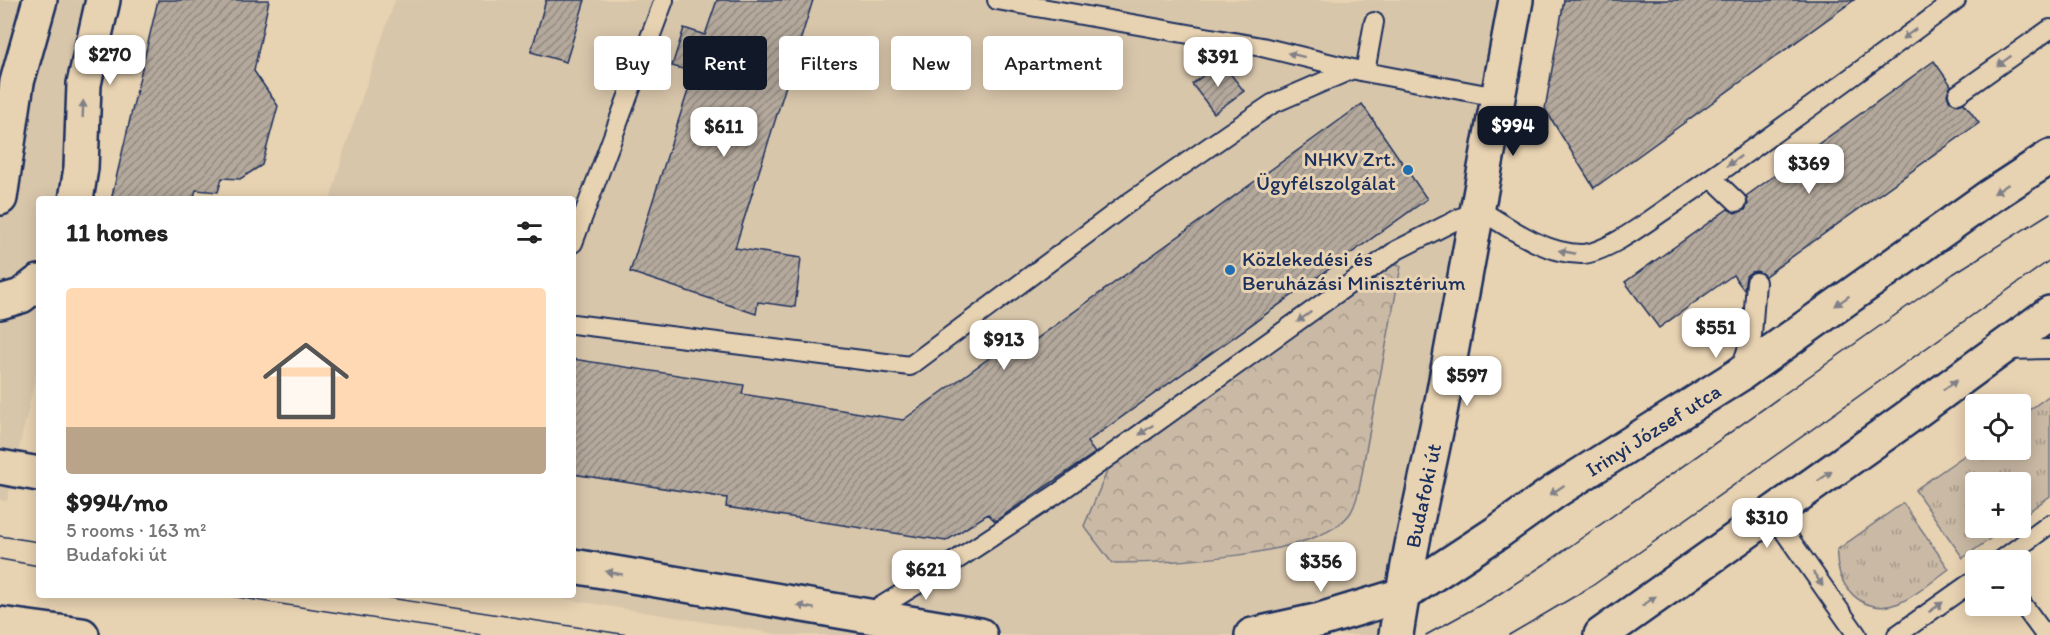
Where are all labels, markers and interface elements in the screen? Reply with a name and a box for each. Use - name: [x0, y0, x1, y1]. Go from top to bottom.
- one-way arrow: [1902, 28, 1917, 40]
- pin: $270: [74, 35, 146, 86]
- chip: Buy: [594, 36, 671, 90]
- chip: Rent: [683, 36, 767, 90]
- chip: Filters: [779, 36, 879, 90]
- chip: New: [891, 36, 971, 90]
- chip: Apartment: [983, 36, 1123, 90]
- pin: $391: [1182, 37, 1254, 88]
- text: $270: [89, 42, 131, 66]
- text: $391: [1198, 44, 1238, 68]
- one-way arrow: [1287, 50, 1305, 60]
- one-way arrow: [1996, 55, 2012, 67]
- one-way arrow: [79, 100, 88, 119]
- pin: $994: [1477, 106, 1549, 157]
- pin: $611: [688, 107, 760, 158]
- text: $994: [1491, 113, 1535, 137]
- text: $611: [704, 114, 744, 138]
- pin: $369: [1773, 144, 1845, 195]
- place label: NHKV Zrt. Ügyfélszolgálat: [1256, 146, 1396, 195]
- text: $369: [1788, 151, 1830, 175]
- one-way arrow: [1727, 155, 1742, 167]
- marker: NHKV Zrt. Ügyfélszolgálat: [1401, 163, 1415, 177]
- one-way arrow: [1993, 183, 2009, 194]
- text: 11 homes: [66, 216, 168, 248]
- icon: filters: [513, 216, 546, 249]
- place label: Közlekedési és Beruházási Minisztérium: [1242, 246, 1466, 295]
- one-way arrow: [1557, 247, 1576, 256]
- marker: Közlekedési és Beruházási Minisztérium: [1223, 263, 1237, 277]
- one-way arrow: [1834, 295, 1850, 306]
- pin: $551: [1680, 308, 1752, 359]
- one-way arrow: [1297, 311, 1313, 323]
- text: $551: [1696, 315, 1736, 339]
- pin: $913: [968, 320, 1040, 371]
- icon: home: [252, 327, 360, 435]
- text: $913: [984, 327, 1024, 351]
- pin: $597: [1431, 356, 1503, 407]
- text: $597: [1446, 363, 1488, 387]
- street label: Irinyi József utca: [1581, 378, 1725, 481]
- one-way arrow: [1943, 380, 1958, 392]
- map controls: [1965, 394, 2031, 616]
- button: locate: [1965, 394, 2031, 460]
- one-way arrow: [1138, 424, 1154, 436]
- street label: Budafoki út: [1399, 441, 1446, 550]
- one-way arrow: [1817, 471, 1833, 482]
- button: +: [1965, 472, 2031, 538]
- one-way arrow: [1549, 484, 1565, 496]
- text: $994/mo: [66, 486, 168, 518]
- pin: $310: [1731, 498, 1803, 549]
- text: $310: [1746, 505, 1788, 529]
- text: 5 rooms · 163 m²: [66, 518, 207, 542]
- text: Budafoki út: [66, 542, 167, 566]
- pin: $356: [1285, 542, 1357, 593]
- text: $356: [1300, 549, 1342, 573]
- pin: $621: [890, 550, 962, 601]
- button: −: [1965, 550, 2031, 616]
- text: $621: [906, 557, 946, 581]
- one-way arrow: [604, 568, 623, 577]
- one-way arrow: [1812, 570, 1824, 586]
- one-way arrow: [1640, 595, 1656, 607]
- one-way arrow: [1928, 601, 1944, 613]
- one-way arrow: [796, 602, 815, 611]

